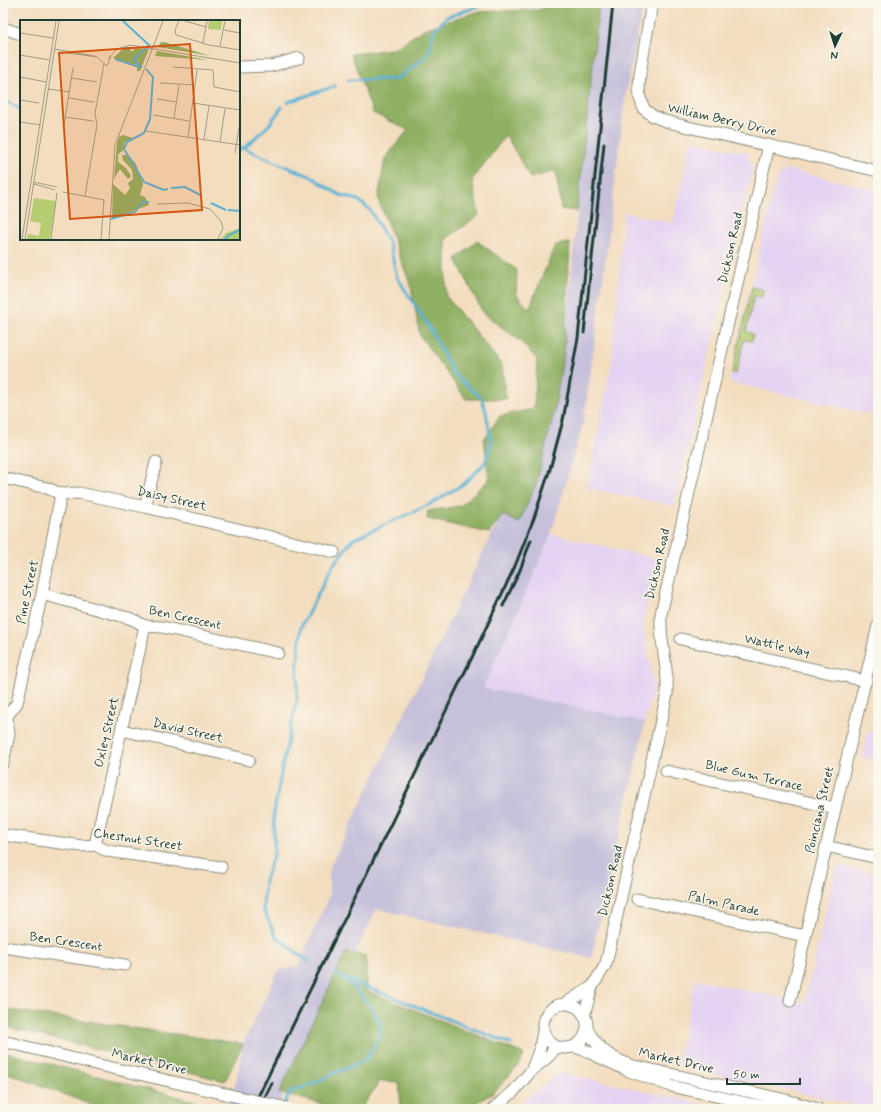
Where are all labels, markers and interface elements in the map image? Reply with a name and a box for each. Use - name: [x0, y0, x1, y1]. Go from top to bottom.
- inset map: [20, 20, 240, 240]
- north arrow: [815, 26, 855, 66]
- text: N: [830, 48, 839, 62]
- street label: William Berry Drive: [666, 99, 778, 141]
- street label: Dickson Road: [715, 211, 747, 285]
- street label: Daisy Street: [135, 483, 209, 515]
- street label: Dickson Road: [642, 527, 674, 601]
- street label: Pine Street: [13, 559, 43, 625]
- street label: Ben Crescent: [147, 602, 223, 634]
- street label: Wattle Way: [743, 630, 811, 662]
- street label: Oxley Street: [91, 695, 123, 769]
- street label: David Street: [151, 715, 226, 748]
- street label: Blue Gum Terrace: [704, 757, 804, 795]
- street label: Poinciana Street: [802, 765, 838, 855]
- street label: Chestnut Street: [92, 825, 184, 855]
- street label: Dickson Road: [595, 844, 627, 918]
- street label: Palm Parade: [686, 887, 762, 921]
- street label: Ben Crescent: [28, 928, 104, 956]
- street label: Market Drive: [637, 1044, 715, 1078]
- street label: Market Drive: [110, 1045, 188, 1079]
- scale bar: [727, 1060, 800, 1086]
- text: 50 m: [733, 1067, 760, 1083]

